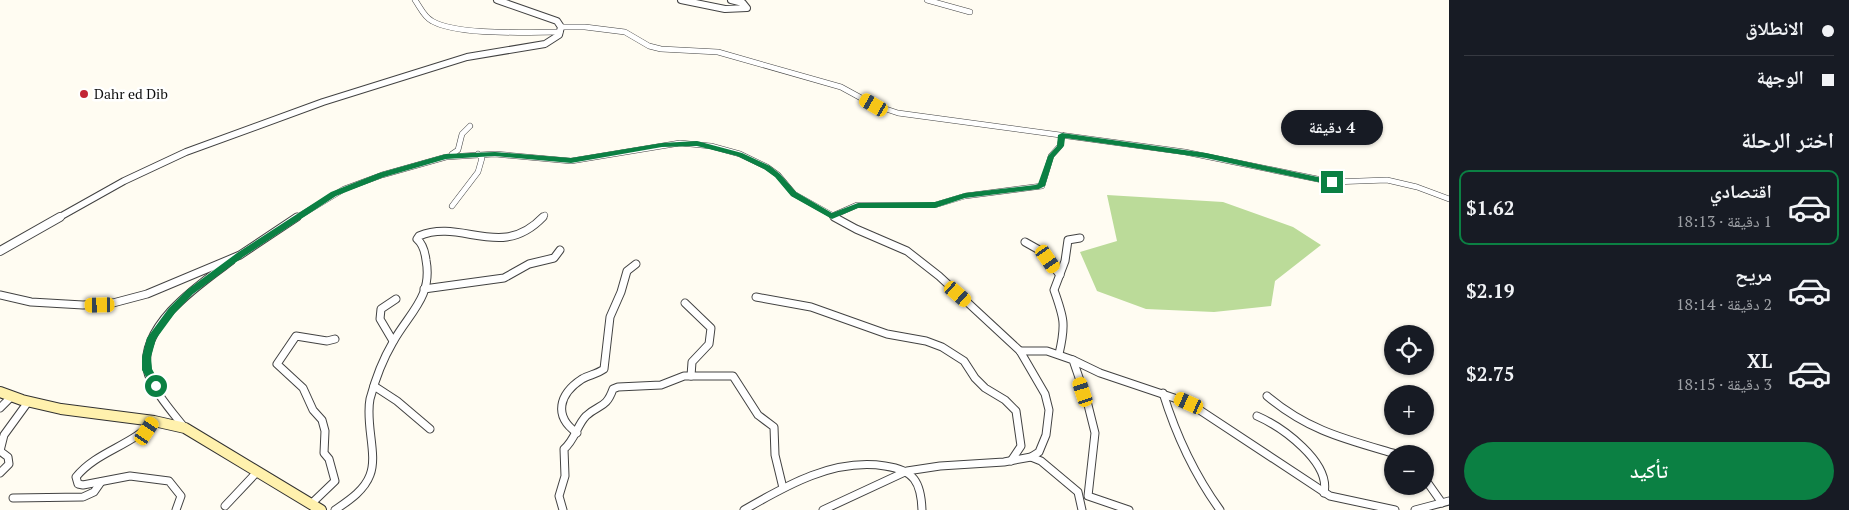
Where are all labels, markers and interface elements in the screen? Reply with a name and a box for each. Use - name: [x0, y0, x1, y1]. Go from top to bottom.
- text: الانطلاق: [1745, 15, 1804, 40]
- text: الوجهة: [1756, 64, 1804, 89]
- place label: Dahr ed Dib: [94, 84, 168, 103]
- marker: Dahr ed Dib: [78, 88, 90, 100]
- car: [857, 91, 890, 119]
- callout: 4 دقيقة: [1281, 110, 1383, 144]
- text: 4 دقيقة: [1309, 116, 1355, 138]
- text: اختر الرحلة: [1741, 125, 1834, 154]
- route end: [1321, 171, 1343, 193]
- text: اقتصادي: [1710, 178, 1772, 203]
- icon: car: [1787, 185, 1832, 230]
- text: $1.62: [1466, 195, 1515, 220]
- text: 1 دقيقة · 18:13: [1676, 210, 1772, 232]
- car: [1033, 242, 1062, 276]
- text: مريح: [1735, 261, 1772, 286]
- icon: car: [1787, 268, 1832, 313]
- car: [941, 278, 974, 310]
- text: $2.19: [1466, 278, 1515, 303]
- text: 2 دقيقة · 18:14: [1676, 293, 1772, 315]
- car: [84, 297, 115, 313]
- map controls: [1384, 325, 1434, 495]
- button: locate: [1384, 325, 1434, 375]
- text: XL: [1747, 348, 1772, 373]
- icon: car: [1787, 351, 1832, 396]
- text: $2.75: [1466, 361, 1515, 386]
- text: 3 دقيقة · 18:15: [1676, 373, 1772, 395]
- route start: [145, 375, 167, 397]
- car: [1071, 375, 1094, 409]
- button: +: [1384, 385, 1434, 435]
- car: [1172, 390, 1205, 416]
- car: [132, 414, 161, 448]
- button: تأكيد: [1464, 442, 1834, 500]
- button: −: [1384, 445, 1434, 495]

